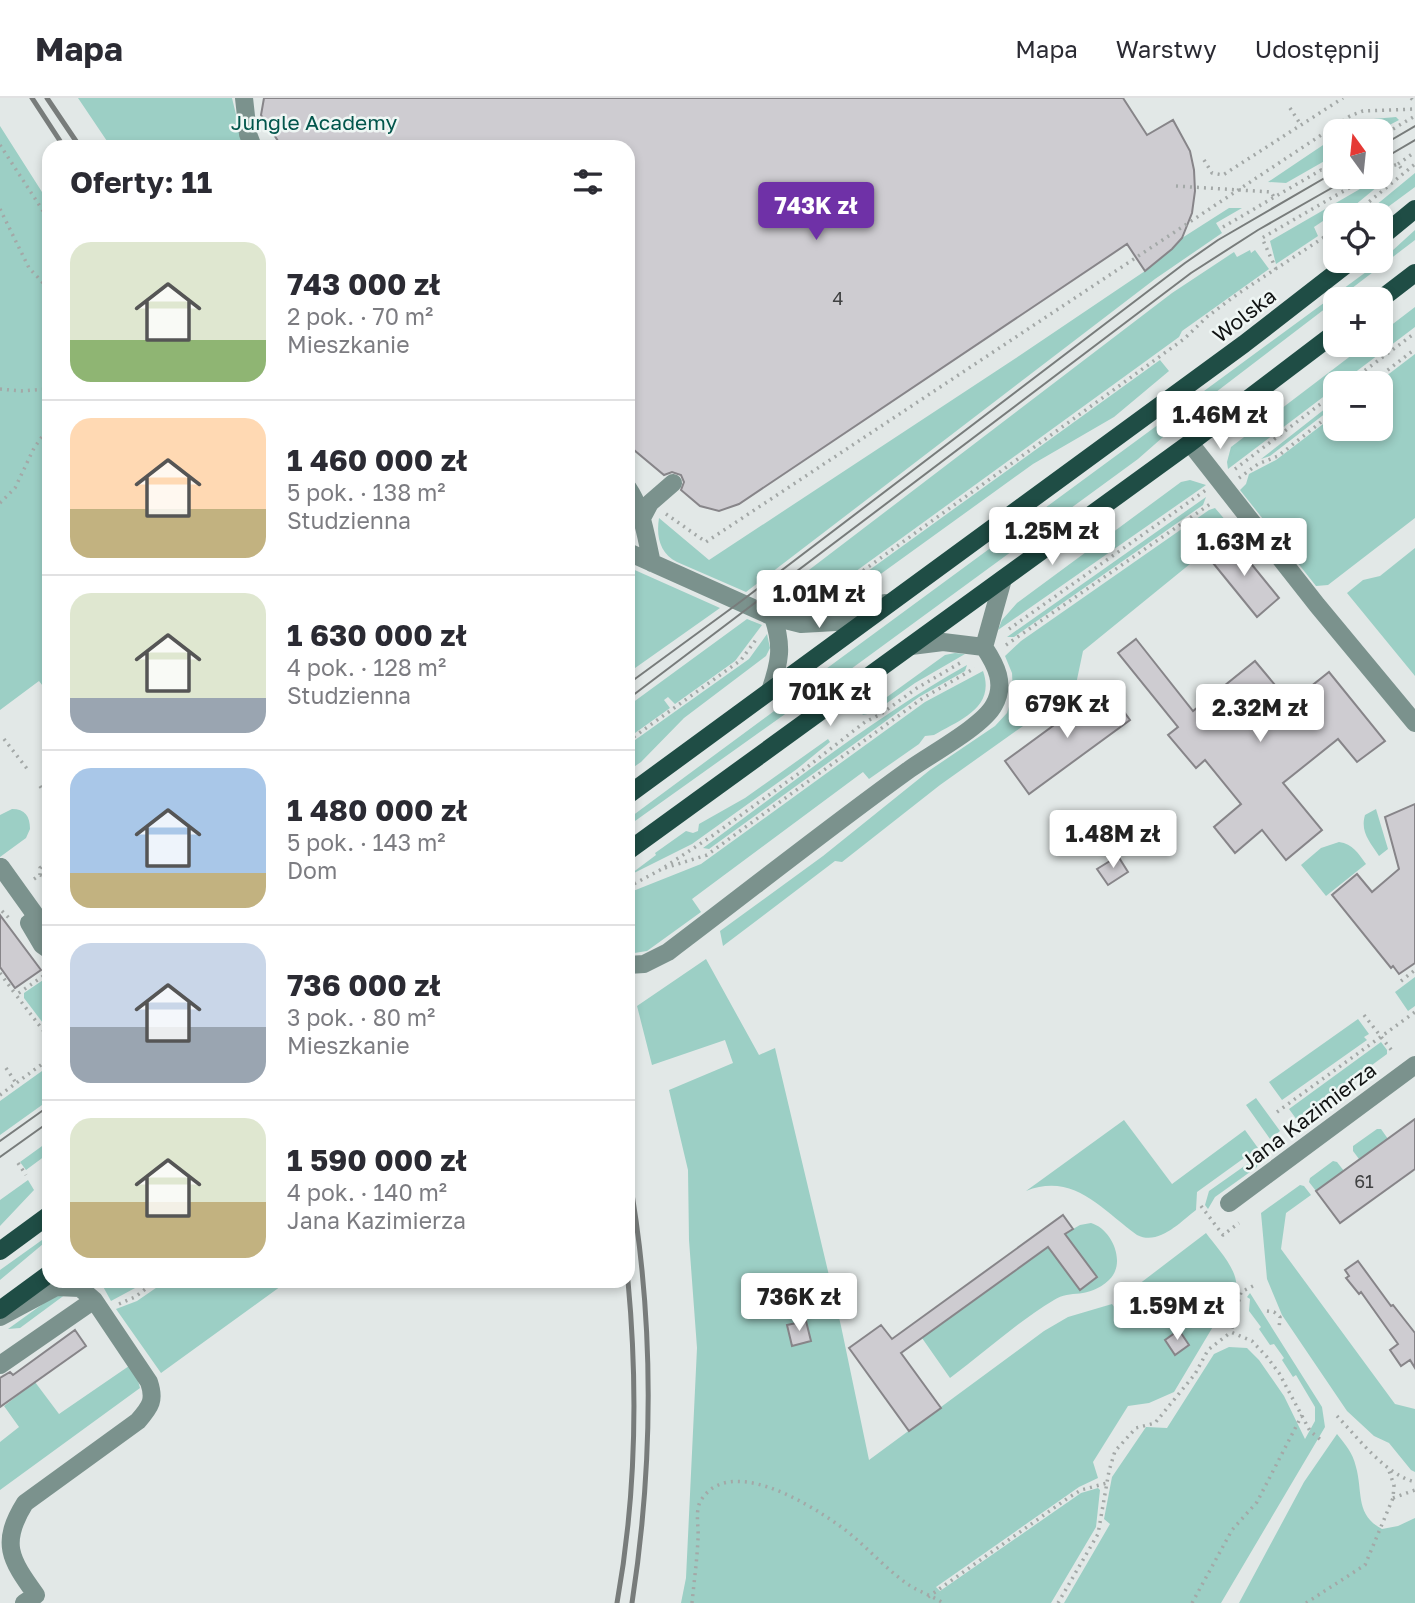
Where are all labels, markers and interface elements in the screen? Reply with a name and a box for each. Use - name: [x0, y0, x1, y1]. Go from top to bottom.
- text: Mapa: [35, 29, 123, 68]
- text: Mapa: [1015, 34, 1078, 63]
- text: Warstwy: [1116, 34, 1217, 63]
- text: Udostępnij: [1255, 34, 1380, 63]
- park label: Jungle Academy: [231, 109, 397, 135]
- north arrow: [1323, 119, 1393, 189]
- map controls: [1323, 119, 1393, 441]
- icon: filters: [569, 163, 607, 201]
- text: Oferty: 11: [70, 164, 212, 200]
- pin: 743K zł: [751, 183, 881, 242]
- text: 743K zł: [774, 191, 858, 219]
- button: locate: [1323, 203, 1393, 273]
- text: 743 000 zł: [287, 266, 440, 302]
- icon: home: [126, 270, 210, 354]
- street label: Wolska: [1207, 282, 1281, 348]
- house number: 4: [833, 287, 844, 309]
- button: +: [1323, 287, 1393, 357]
- text: 2 pok. · 70 m²: [287, 302, 433, 330]
- text: Mieszkanie: [287, 330, 410, 358]
- button: −: [1323, 371, 1393, 441]
- pin: 1.46M zł: [1148, 392, 1292, 451]
- text: 1.46M zł: [1173, 400, 1267, 428]
- text: 1 460 000 zł: [287, 442, 467, 478]
- icon: home: [126, 446, 210, 530]
- text: 5 pok. · 138 m²: [287, 478, 446, 506]
- text: Studzienna: [287, 506, 411, 534]
- pin: 1.25M zł: [980, 508, 1124, 567]
- text: 1.25M zł: [1005, 516, 1099, 544]
- pin: 1.63M zł: [1172, 518, 1316, 578]
- text: 1.63M zł: [1197, 527, 1291, 555]
- pin: 1.01M zł: [747, 570, 891, 630]
- text: 1.01M zł: [773, 579, 865, 607]
- text: 1 630 000 zł: [287, 617, 467, 653]
- icon: home: [126, 621, 210, 705]
- text: 4 pok. · 128 m²: [287, 653, 446, 681]
- pin: 701K zł: [765, 668, 895, 728]
- text: 701K zł: [789, 677, 871, 705]
- pin: 679K zł: [1002, 680, 1132, 740]
- text: Studzienna: [287, 681, 411, 709]
- pin: 2.32M zł: [1188, 684, 1332, 744]
- text: 679K zł: [1025, 689, 1109, 717]
- text: 2.32M zł: [1212, 693, 1308, 721]
- text: 1 480 000 zł: [287, 792, 467, 828]
- icon: home: [126, 796, 210, 880]
- pin: 1.48M zł: [1041, 810, 1185, 870]
- text: 1.48M zł: [1066, 819, 1160, 847]
- text: 5 pok. · 143 m²: [287, 828, 446, 856]
- text: Dom: [287, 856, 337, 884]
- text: 736 000 zł: [287, 967, 441, 1003]
- icon: home: [126, 971, 210, 1055]
- text: 3 pok. · 80 m²: [287, 1003, 435, 1031]
- text: Mieszkanie: [287, 1031, 410, 1059]
- street label: Jana Kazimierza: [1235, 1056, 1381, 1176]
- text: 1 590 000 zł: [287, 1142, 467, 1178]
- icon: home: [126, 1146, 210, 1230]
- house number: 61: [1354, 1170, 1374, 1192]
- text: 4 pok. · 140 m²: [287, 1178, 447, 1206]
- text: Jana Kazimierza: [287, 1206, 466, 1234]
- pin: 736K zł: [734, 1274, 864, 1333]
- text: 736K zł: [757, 1282, 841, 1310]
- pin: 1.59M zł: [1105, 1282, 1249, 1342]
- text: 1.59M zł: [1130, 1291, 1224, 1319]

